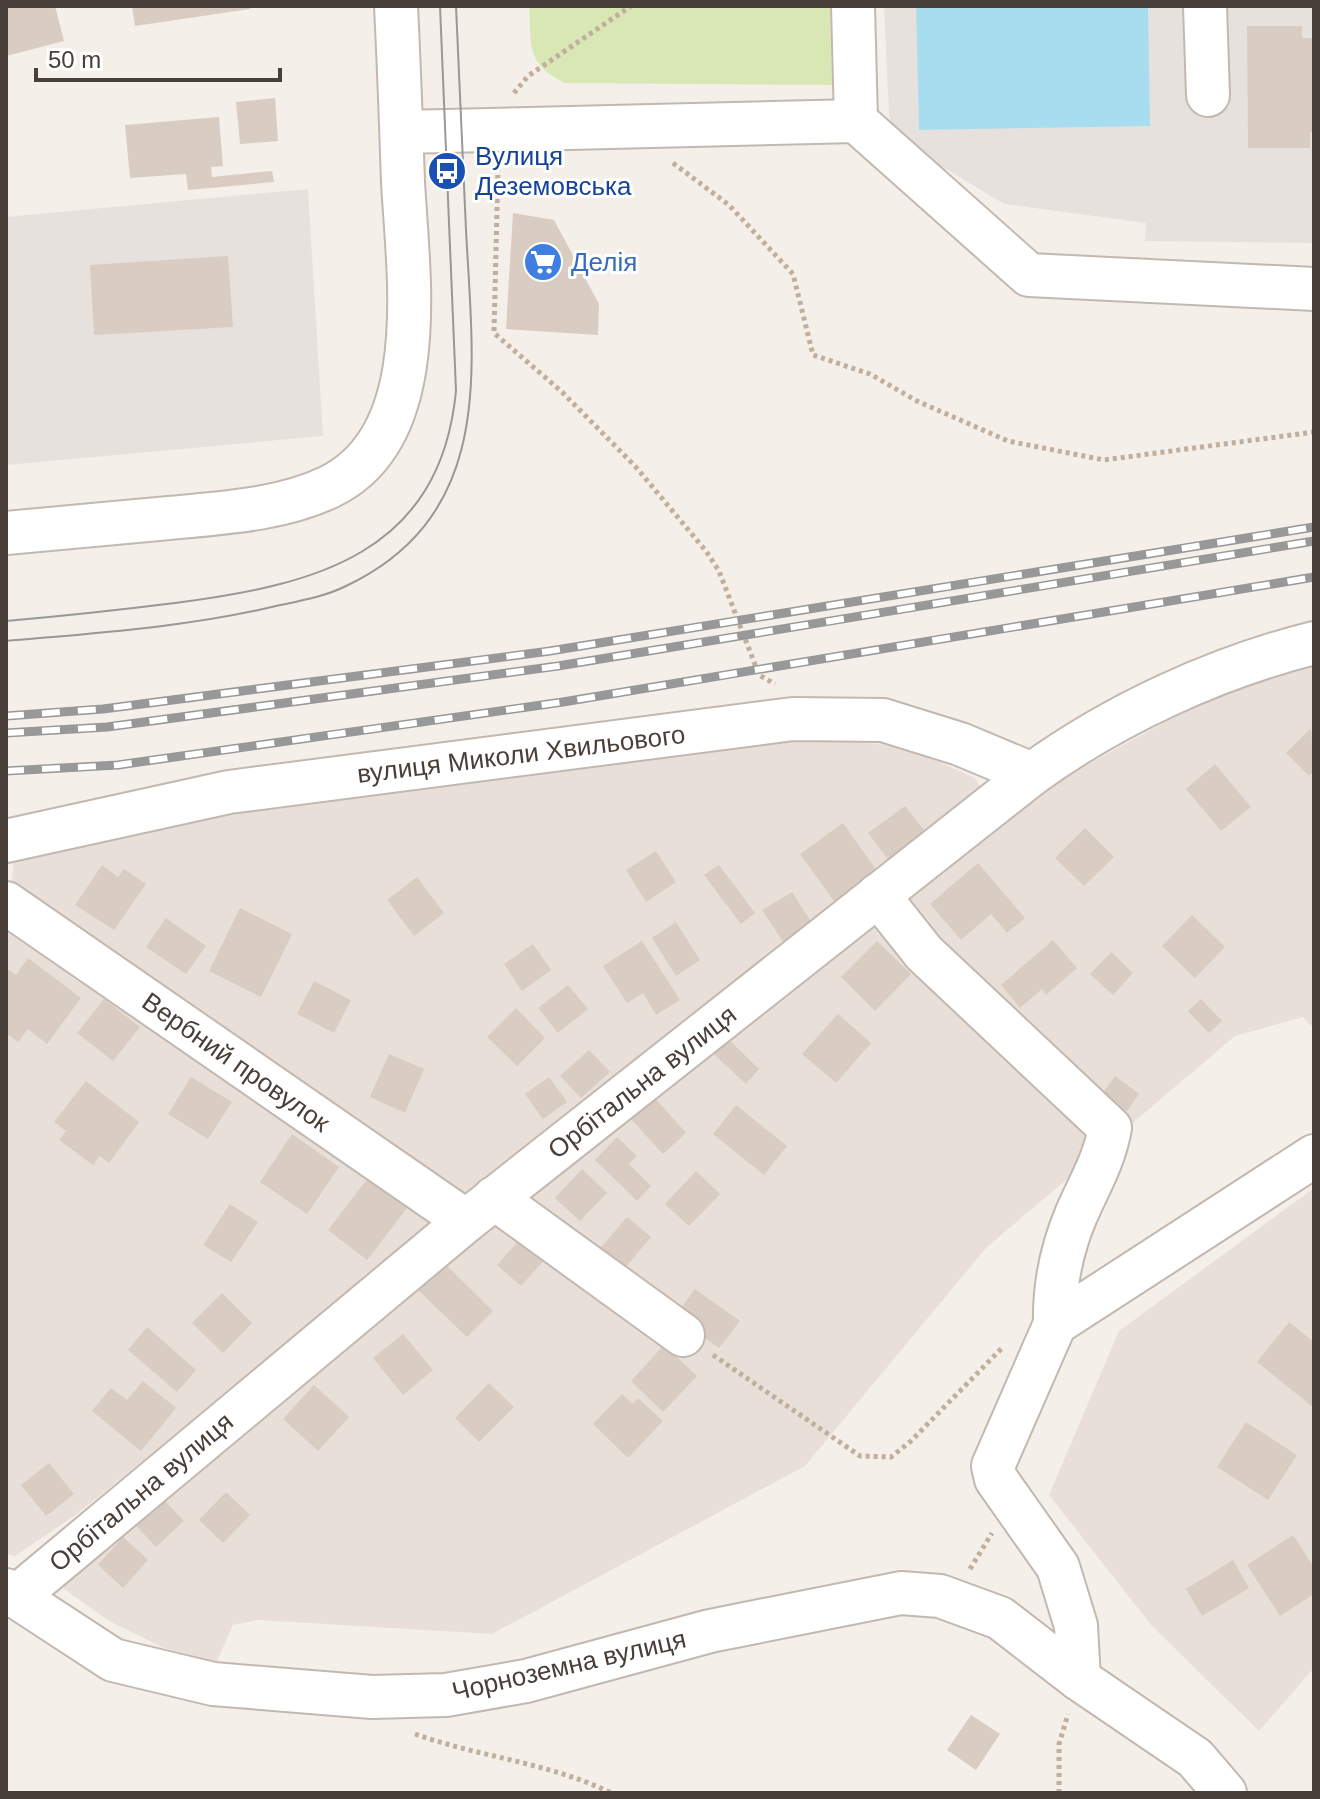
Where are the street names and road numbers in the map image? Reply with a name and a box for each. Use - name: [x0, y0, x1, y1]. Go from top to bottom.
- street label: вулиця Миколи Хвильового: [355, 719, 687, 789]
- street label: Вербний провулок: [137, 986, 336, 1138]
- street label: Орбітальна вулиця: [542, 999, 742, 1165]
- street label: Орбітальна вулиця: [43, 1406, 239, 1578]
- street label: Чорноземна вулиця: [449, 1623, 689, 1707]

